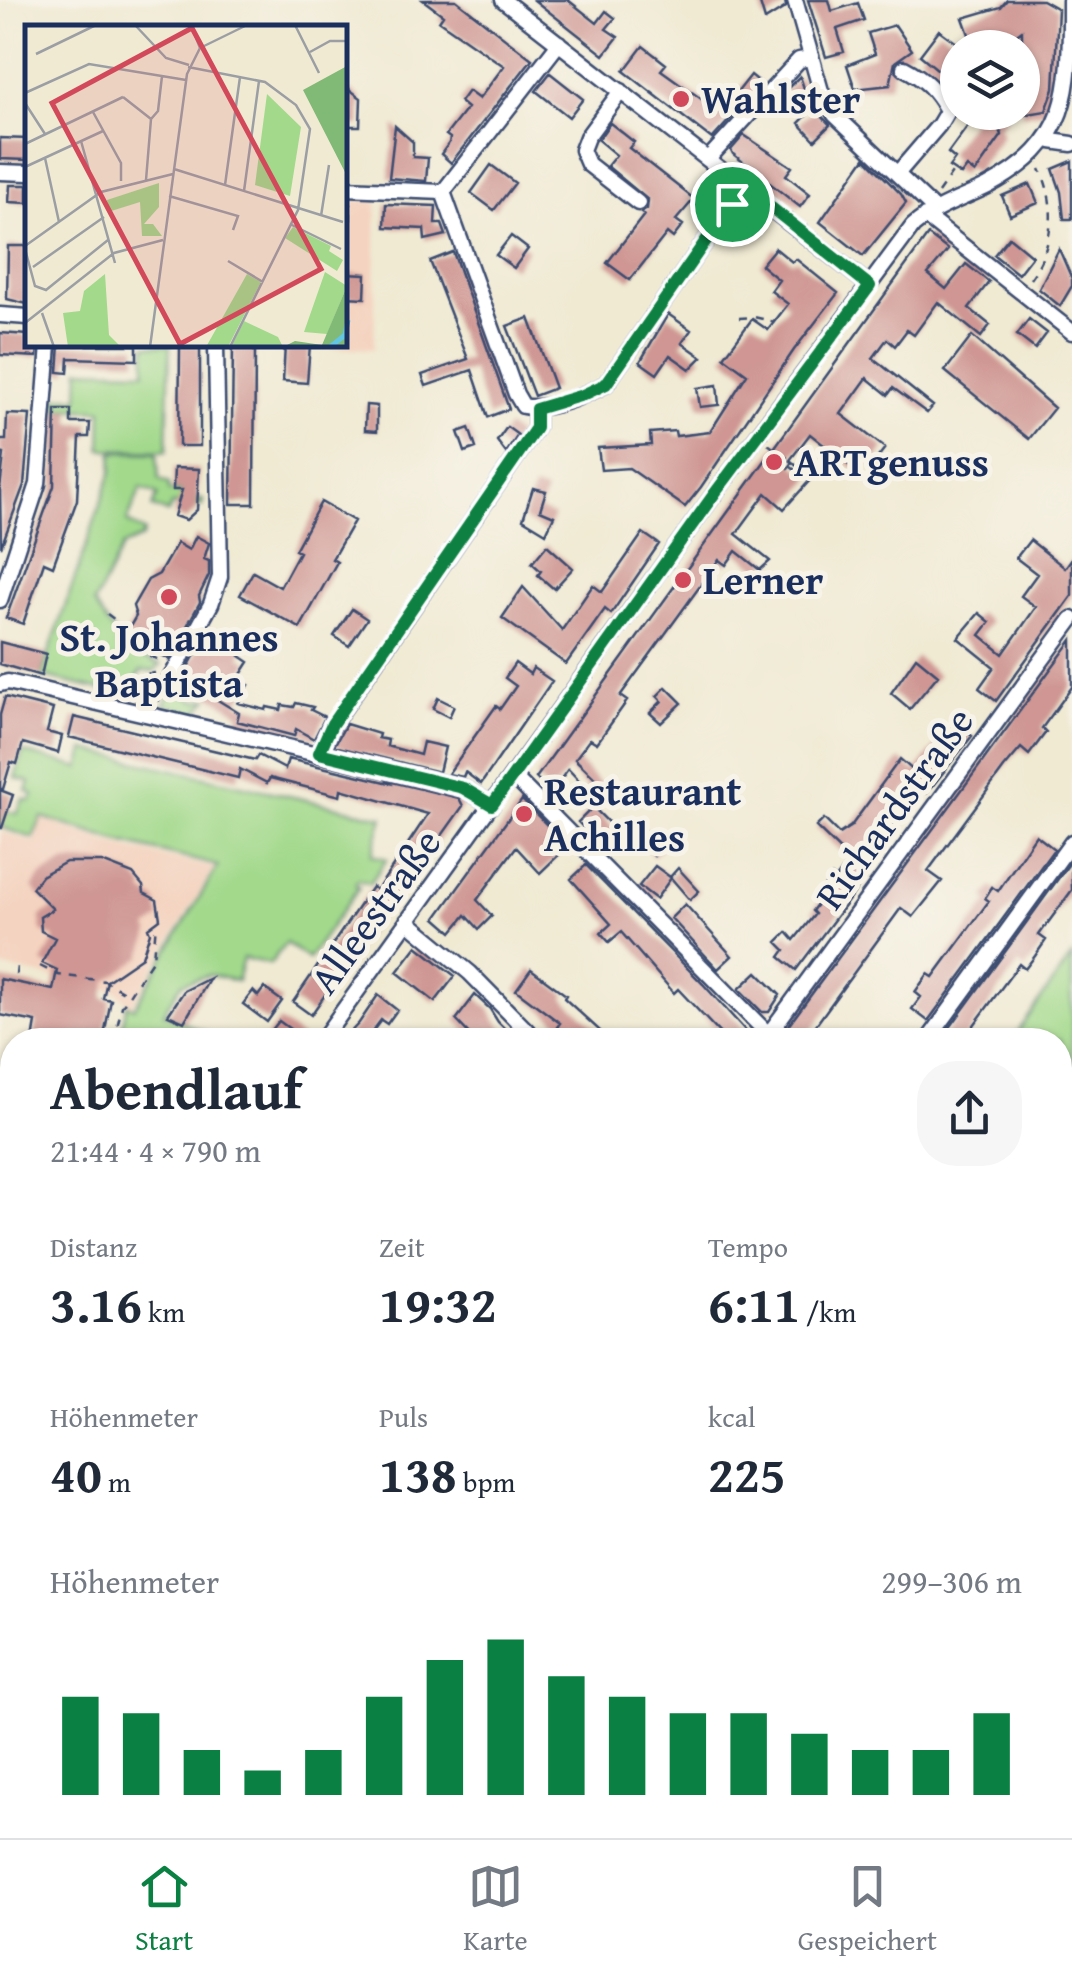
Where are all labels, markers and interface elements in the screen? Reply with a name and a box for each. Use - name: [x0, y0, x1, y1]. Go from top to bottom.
- inset map: [25, 25, 348, 348]
- map controls: [940, 30, 1040, 130]
- button: layers: [940, 30, 1040, 130]
- place label: Wahlster: [701, 69, 860, 128]
- marker: Wahlster: [670, 88, 692, 110]
- pin: [690, 162, 775, 247]
- icon: arrive: [705, 177, 760, 232]
- place label: ARTgenuss: [794, 432, 989, 491]
- marker: ARTgenuss: [763, 451, 785, 473]
- place label: Lerner: [703, 550, 824, 609]
- marker: Lerner: [672, 569, 694, 591]
- marker: St. Johannes Baptista: [158, 586, 180, 608]
- place label: St. Johannes Baptista: [59, 607, 279, 712]
- street label: Richardstraße: [800, 694, 987, 921]
- place label: Restaurant Achilles: [544, 761, 741, 866]
- marker: Restaurant Achilles: [513, 803, 535, 825]
- street label: Alleestraße: [294, 816, 455, 1006]
- text: Abendlauf: [50, 1049, 302, 1129]
- button: share: [917, 1061, 1022, 1166]
- text: 21:44 · 4 × 790 m: [50, 1127, 261, 1174]
- text: Distanz: [50, 1226, 137, 1267]
- text: Zeit: [379, 1226, 425, 1267]
- text: Tempo: [708, 1226, 788, 1267]
- text: 3.16: [50, 1267, 142, 1340]
- text: 19:32: [379, 1267, 497, 1340]
- text: 6:11: [708, 1267, 800, 1340]
- text: km: [142, 1291, 185, 1332]
- text: /km: [800, 1291, 856, 1332]
- text: Höhenmeter: [50, 1396, 198, 1437]
- text: Puls: [379, 1396, 428, 1437]
- text: kcal: [708, 1396, 756, 1437]
- text: 40: [50, 1437, 102, 1510]
- text: 138: [379, 1437, 457, 1510]
- text: 225: [708, 1437, 786, 1510]
- text: m: [102, 1461, 131, 1502]
- text: bpm: [457, 1461, 515, 1502]
- text: Höhenmeter: [50, 1558, 219, 1605]
- text: 299–306 m: [881, 1558, 1022, 1605]
- tab: Start: [135, 1859, 193, 1960]
- tab: Karte: [463, 1859, 528, 1960]
- tab: Gespeichert: [798, 1859, 937, 1960]

